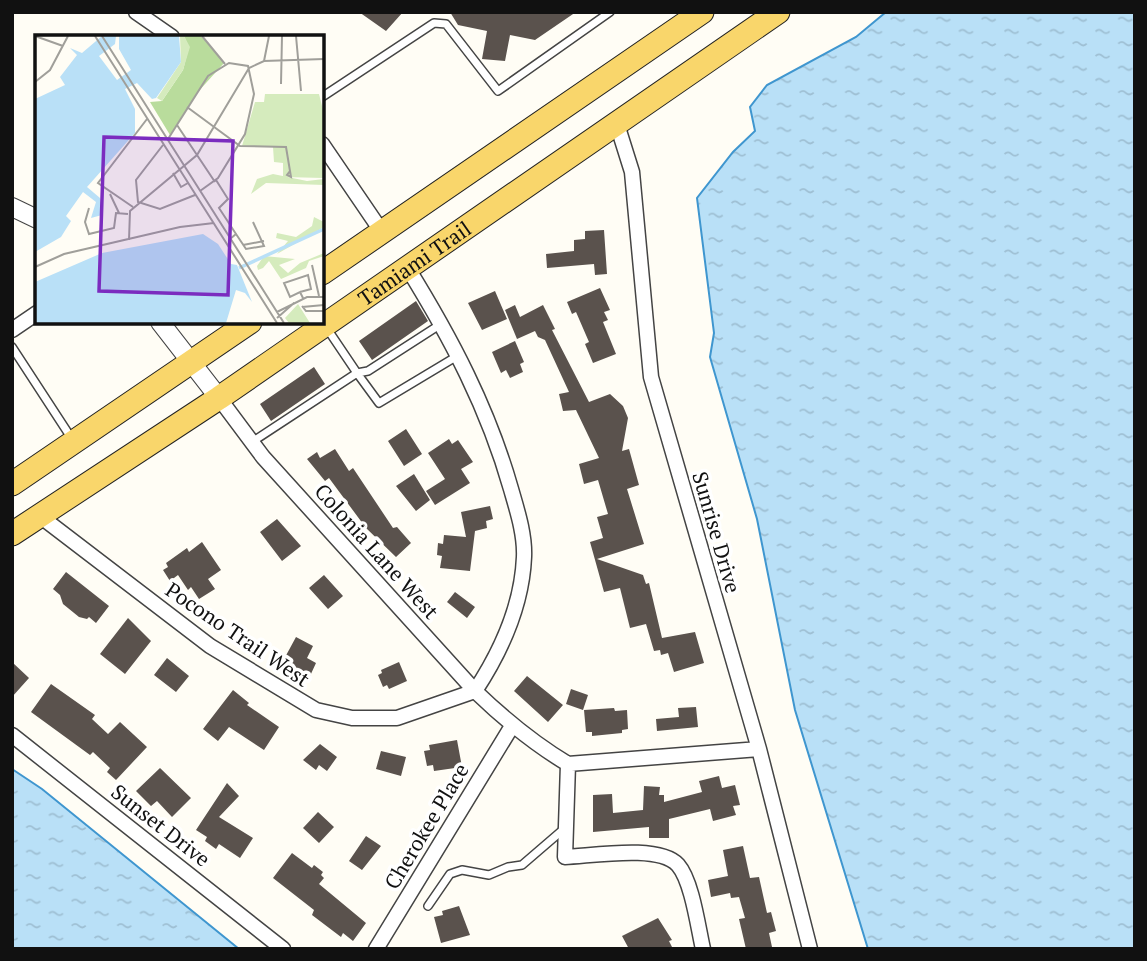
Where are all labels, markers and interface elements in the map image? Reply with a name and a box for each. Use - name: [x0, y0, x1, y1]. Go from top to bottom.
- inset map: [35, 35, 324, 324]
- street label: Tamiami Trail: [352, 214, 476, 312]
- street label: Sunrise Drive: [686, 468, 748, 596]
- street label: Colonia Lane West: [309, 477, 445, 625]
- street label: Pocono Trail West: [160, 575, 316, 693]
- street label: Cherokee Place: [377, 758, 475, 894]
- street label: Sunset Drive: [106, 778, 216, 872]

